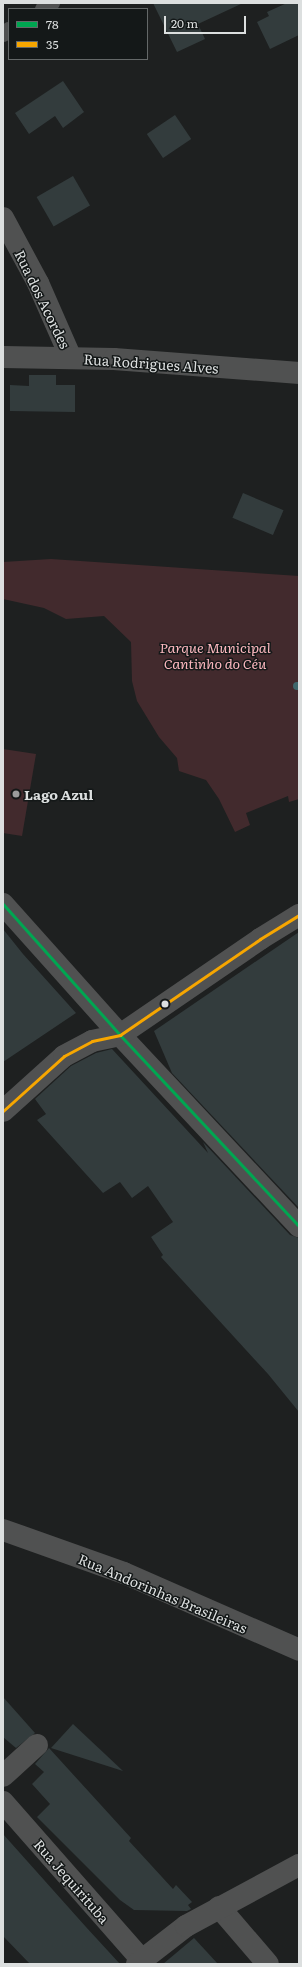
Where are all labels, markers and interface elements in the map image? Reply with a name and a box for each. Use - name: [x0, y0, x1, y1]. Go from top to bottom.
- legend: [8, 8, 148, 60]
- scale bar: [166, 8, 248, 34]
- text: 20 m: [171, 14, 198, 32]
- text: 78: [46, 15, 59, 33]
- text: 35: [46, 35, 59, 53]
- street label: Rua dos Acordes: [12, 247, 74, 351]
- street label: Rua Rodrigues Alves: [83, 350, 219, 376]
- park label: Parque Municipal Cantinho do Céu: [159, 639, 271, 672]
- place label: Lago Azul: [24, 786, 93, 802]
- marker: Lago Azul: [11, 789, 21, 799]
- unlabelled marker: [160, 999, 170, 1009]
- street label: Rua Andorinhas Brasileiras: [76, 1550, 250, 1636]
- street label: Rua Jequirituba: [31, 1835, 113, 1927]

